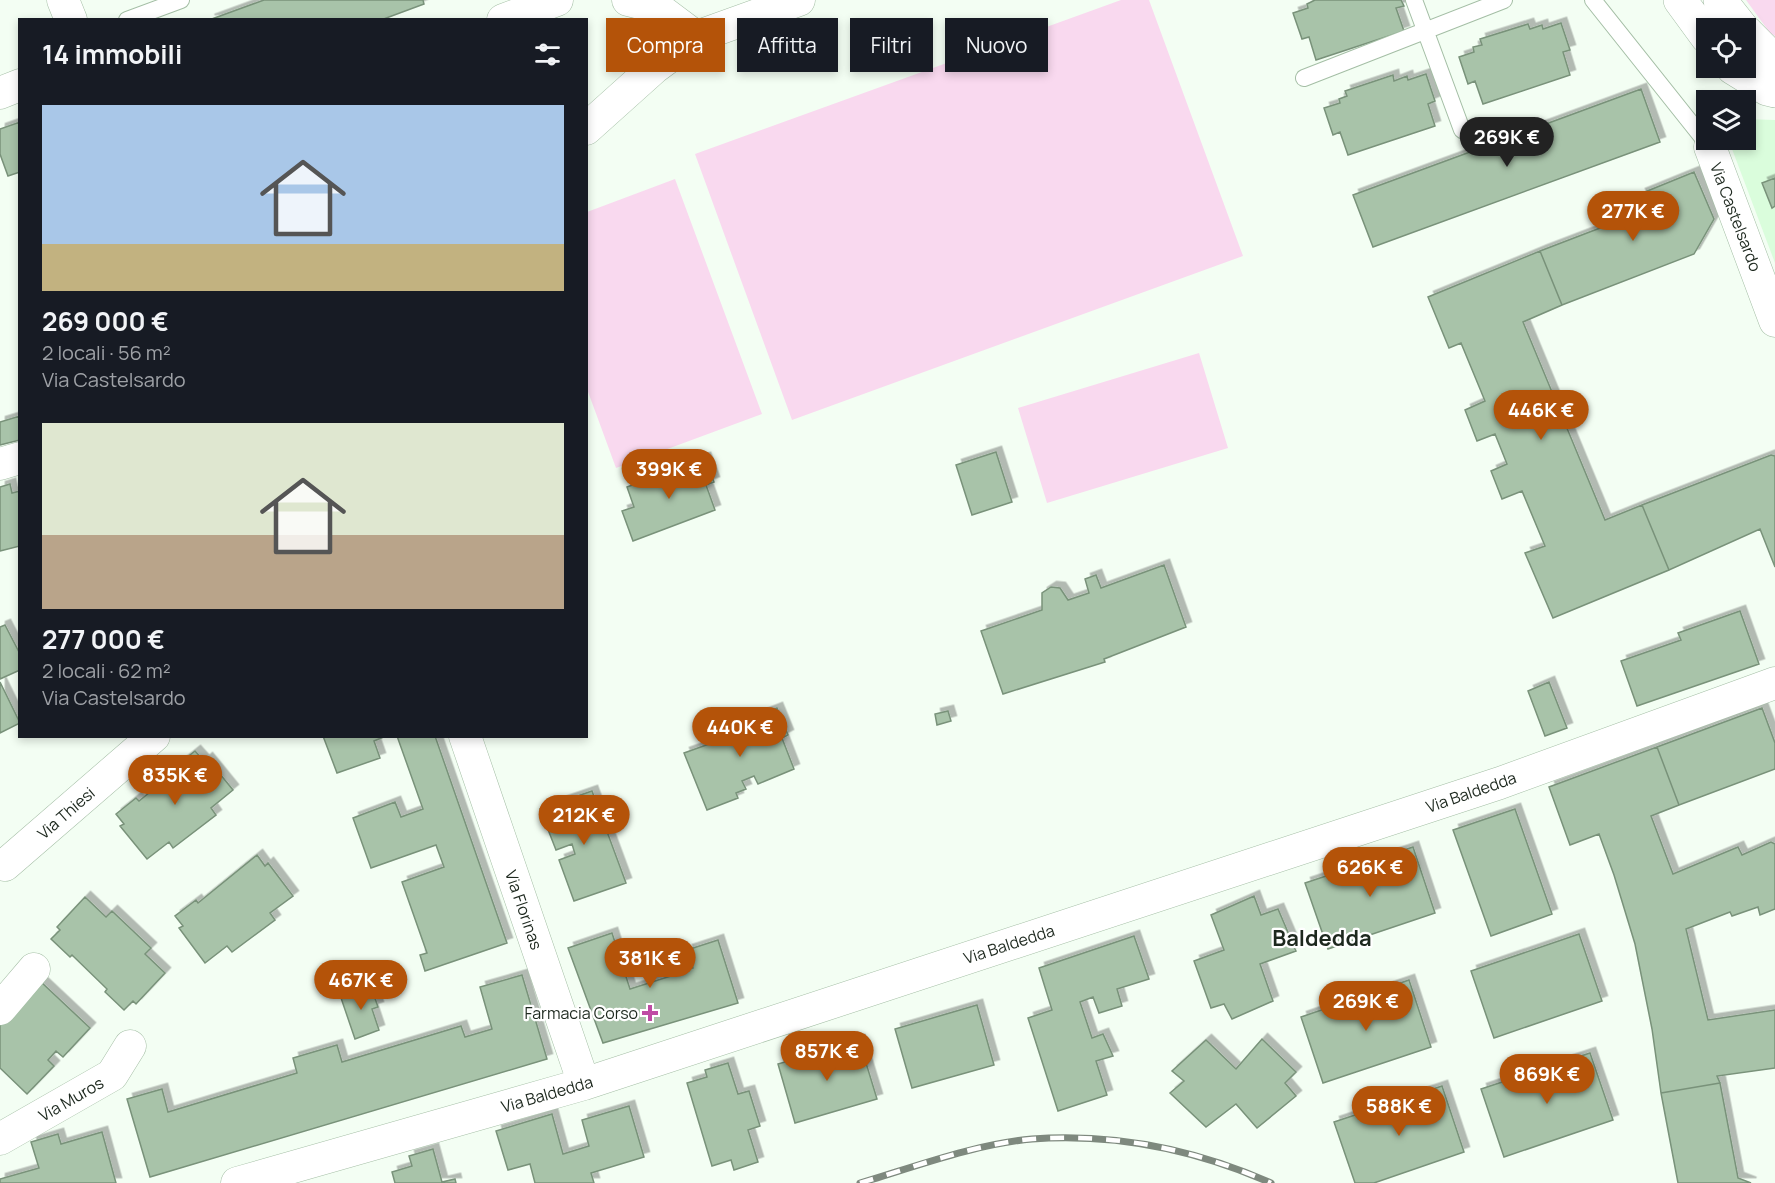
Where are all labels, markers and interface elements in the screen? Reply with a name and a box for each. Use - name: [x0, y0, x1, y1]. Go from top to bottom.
- chip: Compra: [606, 18, 725, 72]
- chip: Affitta: [737, 18, 838, 72]
- chip: Filtri: [850, 18, 933, 72]
- chip: Nuovo: [945, 18, 1048, 72]
- map controls: [1696, 18, 1756, 150]
- button: locate: [1696, 18, 1756, 78]
- text: 14 immobili: [42, 36, 182, 72]
- icon: filters: [531, 38, 564, 71]
- button: layers: [1696, 90, 1756, 150]
- pin: 269K €: [1458, 117, 1556, 168]
- text: 269K €: [1474, 123, 1540, 150]
- icon: home: [249, 144, 357, 252]
- street label: Via Castelsardo: [1705, 159, 1767, 275]
- pin: 277K €: [1584, 191, 1682, 242]
- text: 277K €: [1601, 197, 1665, 224]
- text: 269 000 €: [42, 303, 169, 339]
- text: 2 locali · 56 m²: [42, 339, 171, 366]
- text: Via Castelsardo: [42, 366, 186, 393]
- pin: 446K €: [1492, 390, 1590, 441]
- text: 446K €: [1508, 396, 1574, 423]
- pin: 399K €: [620, 449, 718, 500]
- text: 399K €: [636, 455, 702, 482]
- icon: home: [249, 462, 357, 570]
- text: 277 000 €: [42, 621, 165, 657]
- text: 2 locali · 62 m²: [42, 657, 171, 684]
- text: Via Castelsardo: [42, 684, 186, 711]
- pin: 440K €: [691, 707, 789, 758]
- text: 440K €: [706, 713, 774, 740]
- pin: 835K €: [126, 755, 224, 806]
- text: 835K €: [142, 761, 208, 788]
- street label: Via Baldedda: [1423, 766, 1519, 818]
- street label: Via Thiesi: [33, 782, 99, 844]
- pin: 212K €: [535, 795, 633, 846]
- text: 212K €: [553, 801, 615, 828]
- pin: 626K €: [1321, 847, 1419, 898]
- text: 626K €: [1337, 853, 1403, 880]
- street label: Via Florinas: [500, 867, 548, 953]
- street label: Via Baldedda: [961, 919, 1057, 969]
- district label: Baldedda: [1272, 923, 1372, 953]
- pin: 381K €: [601, 938, 699, 989]
- text: 381K €: [619, 944, 681, 971]
- pin: 467K €: [312, 960, 410, 1011]
- text: 467K €: [328, 966, 394, 993]
- pin: 269K €: [1317, 981, 1415, 1032]
- text: 269K €: [1333, 987, 1399, 1014]
- place label: Farmacia Corso: [524, 1002, 638, 1024]
- marker: Farmacia Corso: [643, 1006, 657, 1020]
- pin: 857K €: [778, 1031, 876, 1082]
- text: 857K €: [795, 1037, 859, 1064]
- pin: 869K €: [1498, 1054, 1596, 1105]
- text: 869K €: [1514, 1060, 1580, 1087]
- street label: Via Baldedda: [499, 1070, 595, 1118]
- street label: Via Muros: [35, 1072, 107, 1126]
- pin: 588K €: [1350, 1086, 1448, 1137]
- text: 588K €: [1366, 1092, 1432, 1119]

